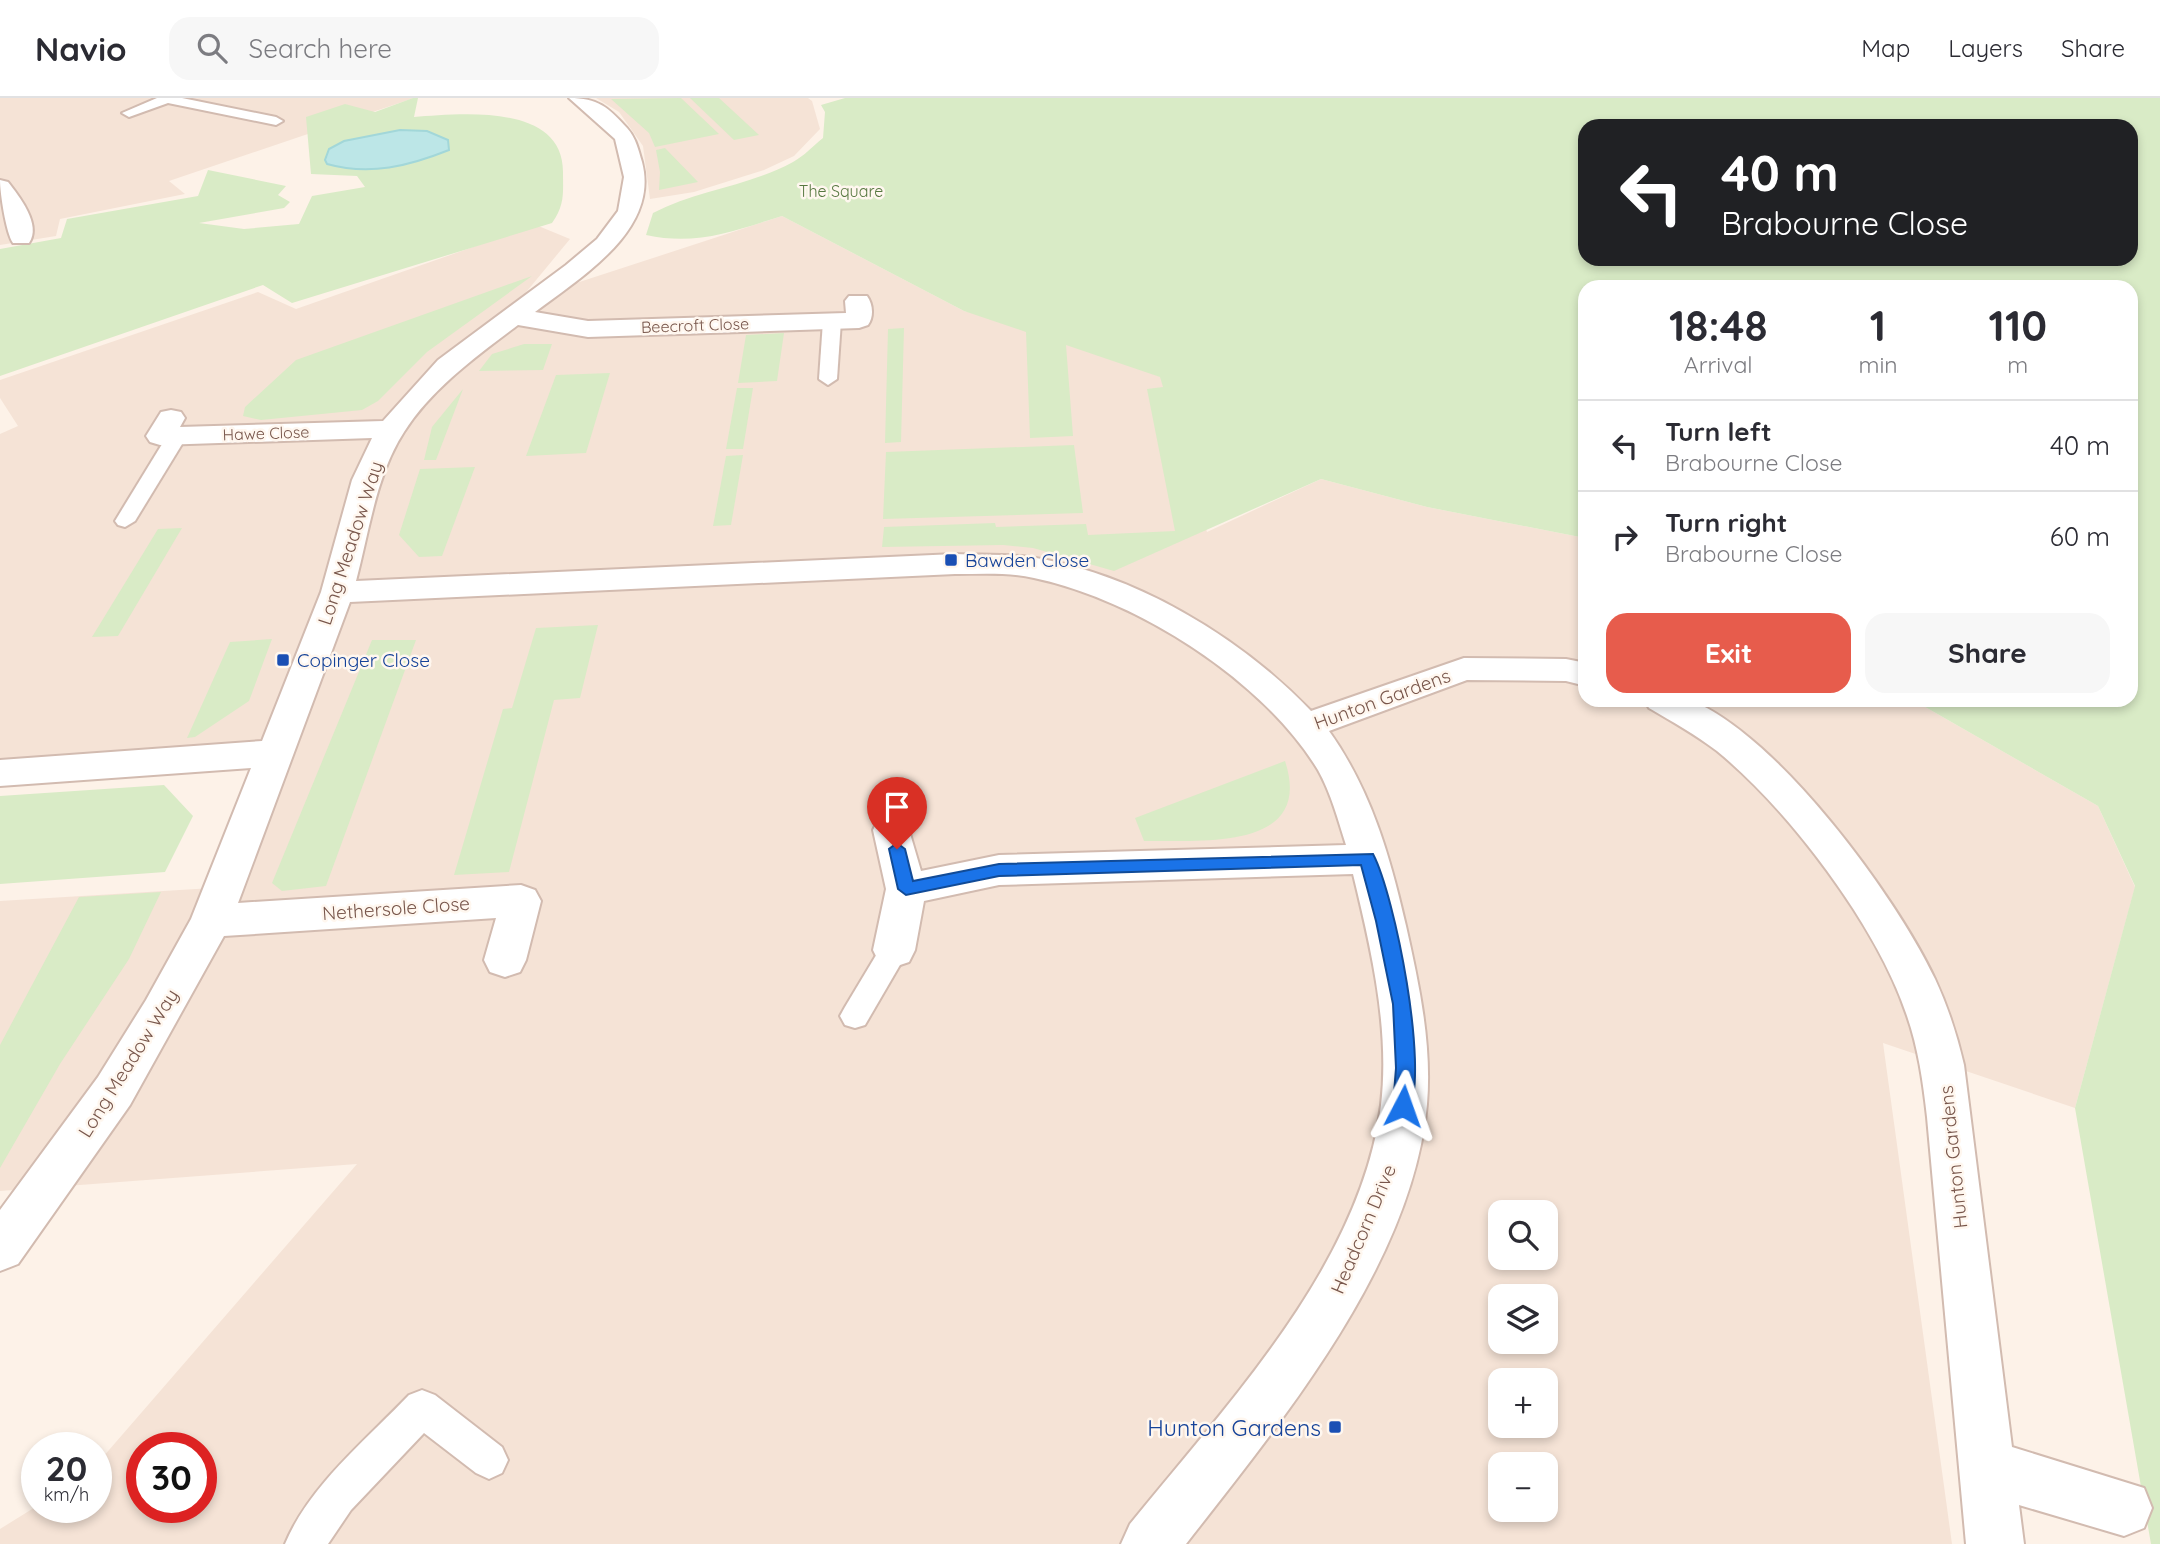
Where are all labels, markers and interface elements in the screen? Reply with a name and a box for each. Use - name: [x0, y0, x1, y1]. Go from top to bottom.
- search box: [169, 17, 659, 80]
- text: Navio: [35, 28, 127, 69]
- icon: search: [193, 29, 231, 67]
- text: Search here: [249, 32, 392, 65]
- text: Map: [1861, 33, 1910, 63]
- text: Layers: [1948, 33, 2023, 63]
- text: Share: [2061, 33, 2125, 63]
- text: 40 m: [1721, 142, 1839, 203]
- icon: left: [1606, 147, 1697, 238]
- park label: The Square: [799, 181, 883, 201]
- text: Brabourne Close: [1721, 203, 1968, 243]
- text: 18:48: [1669, 299, 1767, 352]
- text: 1: [1870, 299, 1886, 352]
- text: 110: [1989, 299, 2047, 352]
- street label: Beecroft Close: [641, 313, 749, 337]
- text: Arrival: [1684, 350, 1753, 379]
- text: min: [1858, 350, 1898, 379]
- text: m: [2007, 350, 2028, 379]
- text: Turn left: [1665, 415, 1772, 448]
- street label: Hawe Close: [222, 421, 310, 445]
- icon: left: [1606, 427, 1644, 465]
- text: 40 m: [2050, 429, 2110, 462]
- text: Brabourne Close: [1665, 448, 1843, 477]
- street label: Long Meadow Way: [312, 458, 388, 628]
- text: Turn right: [1665, 506, 1787, 539]
- icon: right: [1606, 518, 1644, 556]
- text: 60 m: [2050, 520, 2110, 553]
- text: Brabourne Close: [1665, 539, 1843, 568]
- place label: Bawden Close: [965, 548, 1089, 572]
- marker: Bawden Close: [943, 552, 959, 568]
- button: Exit: [1606, 613, 1851, 693]
- button: Share: [1865, 613, 2110, 693]
- place label: Copinger Close: [297, 648, 430, 672]
- marker: Copinger Close: [275, 652, 291, 668]
- street label: Hunton Gardens: [1310, 663, 1454, 735]
- pin: [867, 777, 927, 849]
- icon: arrive: [878, 788, 916, 826]
- street label: Nethersole Close: [321, 891, 471, 925]
- street label: Long Meadow Way: [73, 984, 183, 1142]
- position arrow: [1366, 1069, 1440, 1143]
- street label: Hunton Gardens: [1934, 1084, 1972, 1230]
- street label: Headcorn Drive: [1325, 1161, 1401, 1297]
- map controls: [1488, 1200, 1558, 1522]
- button: search: [1488, 1200, 1558, 1270]
- button: layers: [1488, 1284, 1558, 1354]
- button: +: [1488, 1368, 1558, 1438]
- place label: Hunton Gardens: [1147, 1413, 1321, 1442]
- marker: Hunton Gardens: [1327, 1419, 1343, 1435]
- speed limit sign: 30: [126, 1432, 217, 1523]
- text: 20: [46, 1446, 87, 1490]
- button: −: [1488, 1452, 1558, 1522]
- text: km/h: [44, 1483, 89, 1506]

